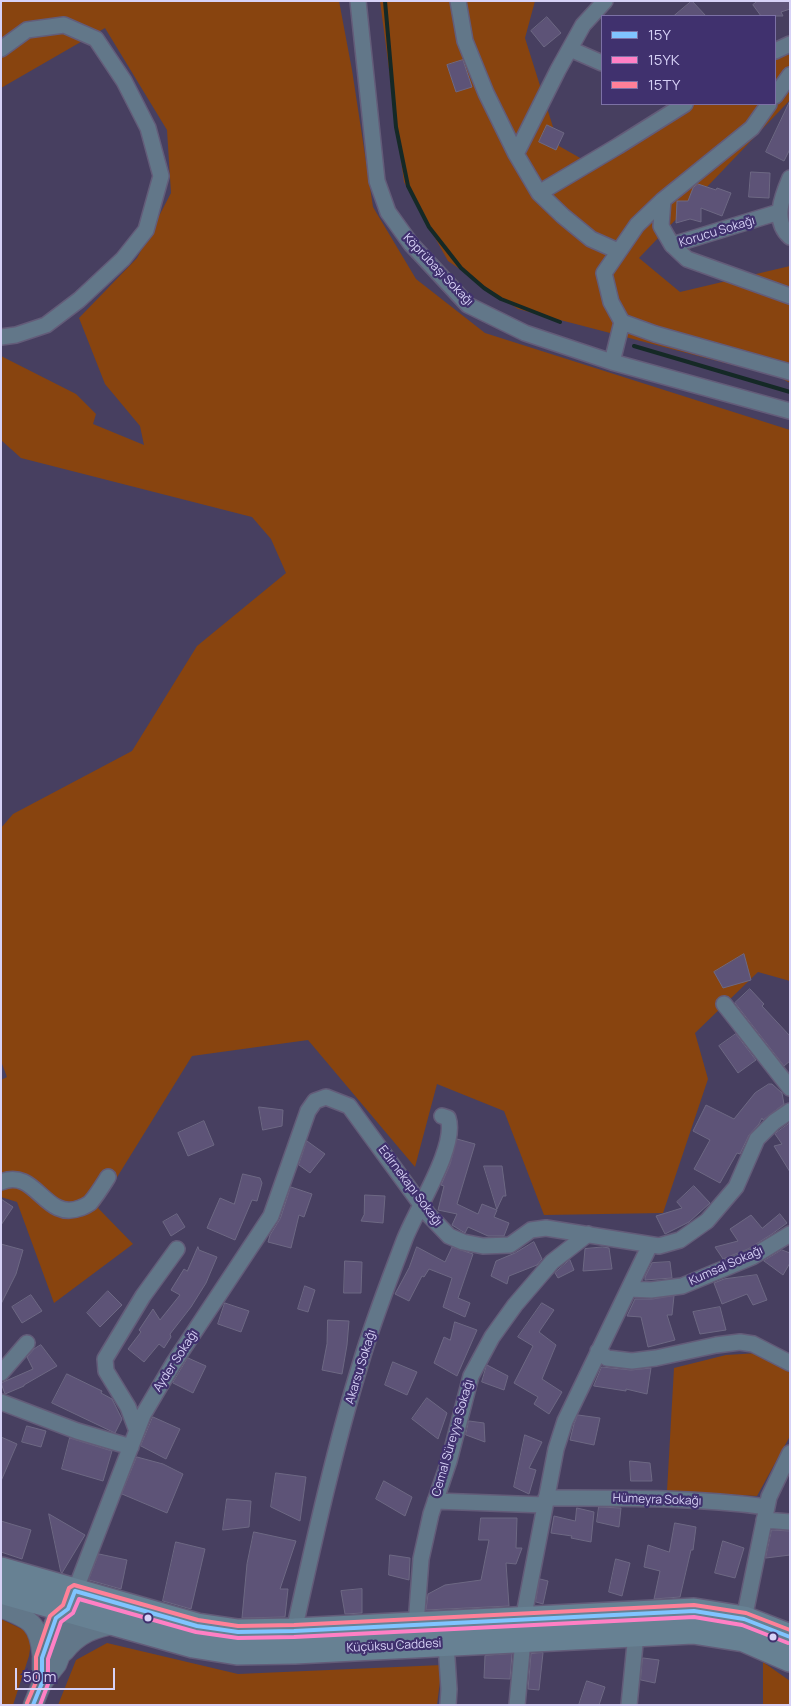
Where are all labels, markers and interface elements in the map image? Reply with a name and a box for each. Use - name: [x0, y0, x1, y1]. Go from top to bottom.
- legend: [601, 15, 776, 105]
- text: 15Y: [648, 24, 671, 45]
- text: 15YK: [648, 49, 680, 70]
- text: 15TY: [648, 74, 680, 95]
- street label: Korucu Sokağı: [677, 214, 757, 250]
- street label: Köprübaşı Sokağı: [400, 231, 476, 309]
- street label: Edirnekapı Sokağı: [375, 1143, 445, 1229]
- street label: Kumsal Sokağı: [687, 1243, 765, 1289]
- street label: Ayder Sokağı: [151, 1327, 201, 1395]
- street label: Akarsu Sokağı: [343, 1328, 379, 1406]
- street label: Cemal Süreyya Sokağı: [429, 1378, 477, 1498]
- street label: Hümeyra Sokağı: [612, 1491, 702, 1509]
- unlabelled marker: [143, 1613, 153, 1623]
- unlabelled marker: [768, 1632, 778, 1642]
- street label: Küçüksu Caddesi: [346, 1636, 442, 1656]
- scale bar: [18, 1658, 118, 1690]
- text: 50 m: [23, 1666, 57, 1687]

